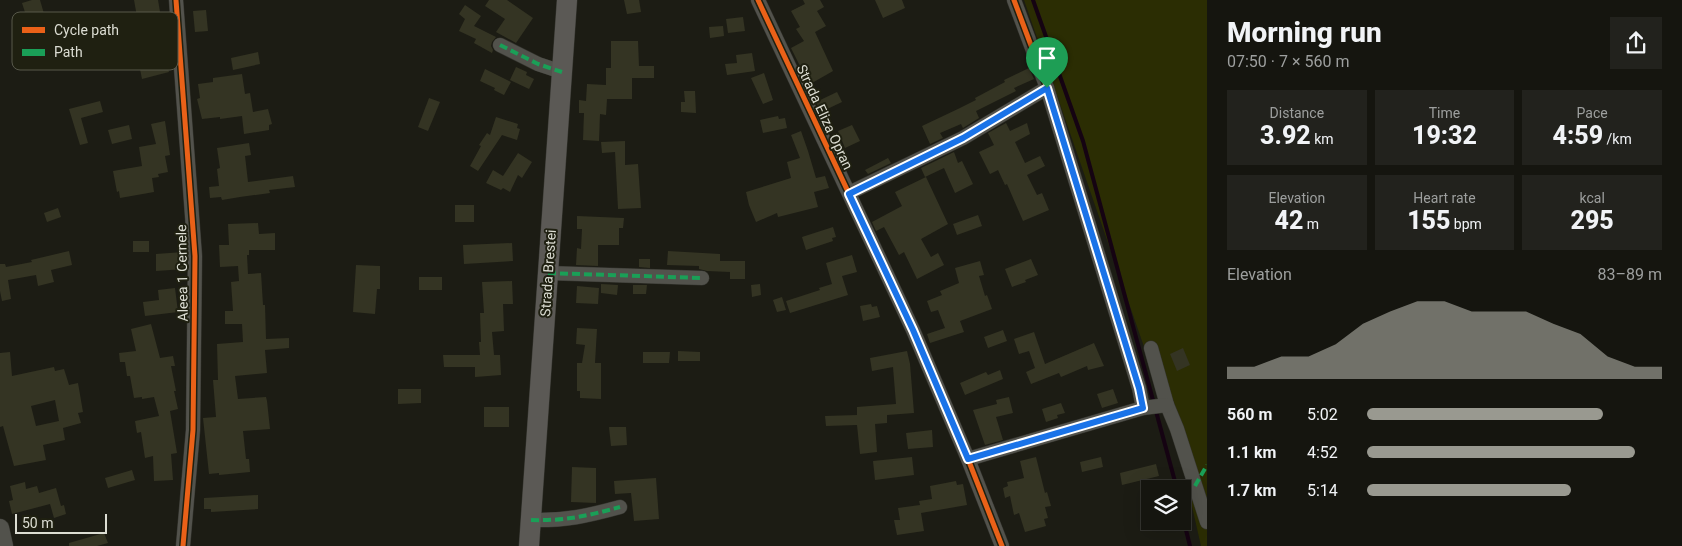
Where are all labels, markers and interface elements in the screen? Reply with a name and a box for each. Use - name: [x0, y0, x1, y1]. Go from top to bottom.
- legend: [12, 12, 178, 70]
- text: Morning run: [1227, 16, 1382, 49]
- button: share: [1610, 17, 1662, 69]
- text: Cycle path: [54, 22, 119, 38]
- pin: [1026, 37, 1068, 88]
- text: Path: [54, 44, 83, 60]
- icon: arrive: [1033, 44, 1061, 72]
- text: 07:50 · 7 × 560 m: [1227, 52, 1349, 71]
- street label: Strada Eliza Opran: [794, 62, 856, 172]
- text: Distance: [1270, 105, 1324, 121]
- text: Time: [1429, 105, 1460, 121]
- text: Pace: [1577, 105, 1608, 121]
- text: 3.92: [1260, 121, 1311, 150]
- text: 19:32: [1412, 121, 1477, 150]
- text: 4:59: [1553, 121, 1603, 150]
- text: km: [1311, 131, 1334, 147]
- text: /km: [1603, 131, 1632, 147]
- text: Elevation: [1268, 190, 1325, 206]
- text: Heart rate: [1413, 190, 1476, 206]
- text: kcal: [1580, 190, 1605, 206]
- text: 42: [1275, 206, 1303, 235]
- text: 155: [1407, 206, 1450, 235]
- text: 295: [1571, 206, 1614, 235]
- text: m: [1303, 216, 1319, 232]
- text: bpm: [1450, 216, 1482, 232]
- street label: Aleea 1 Cernele: [173, 224, 191, 322]
- street label: Strada Brestei: [537, 229, 559, 317]
- text: Elevation: [1227, 265, 1292, 284]
- text: 83–89 m: [1598, 265, 1662, 284]
- text: 560 m: [1227, 405, 1272, 424]
- text: 5:02: [1307, 405, 1338, 424]
- text: 1.1 km: [1227, 443, 1276, 462]
- text: 4:52: [1307, 443, 1338, 462]
- map controls: [1141, 480, 1191, 530]
- button: layers: [1141, 480, 1191, 530]
- text: 1.7 km: [1227, 481, 1276, 500]
- text: 5:14: [1307, 481, 1338, 500]
- scale bar: [15, 511, 108, 534]
- text: 50 m: [22, 515, 54, 531]

